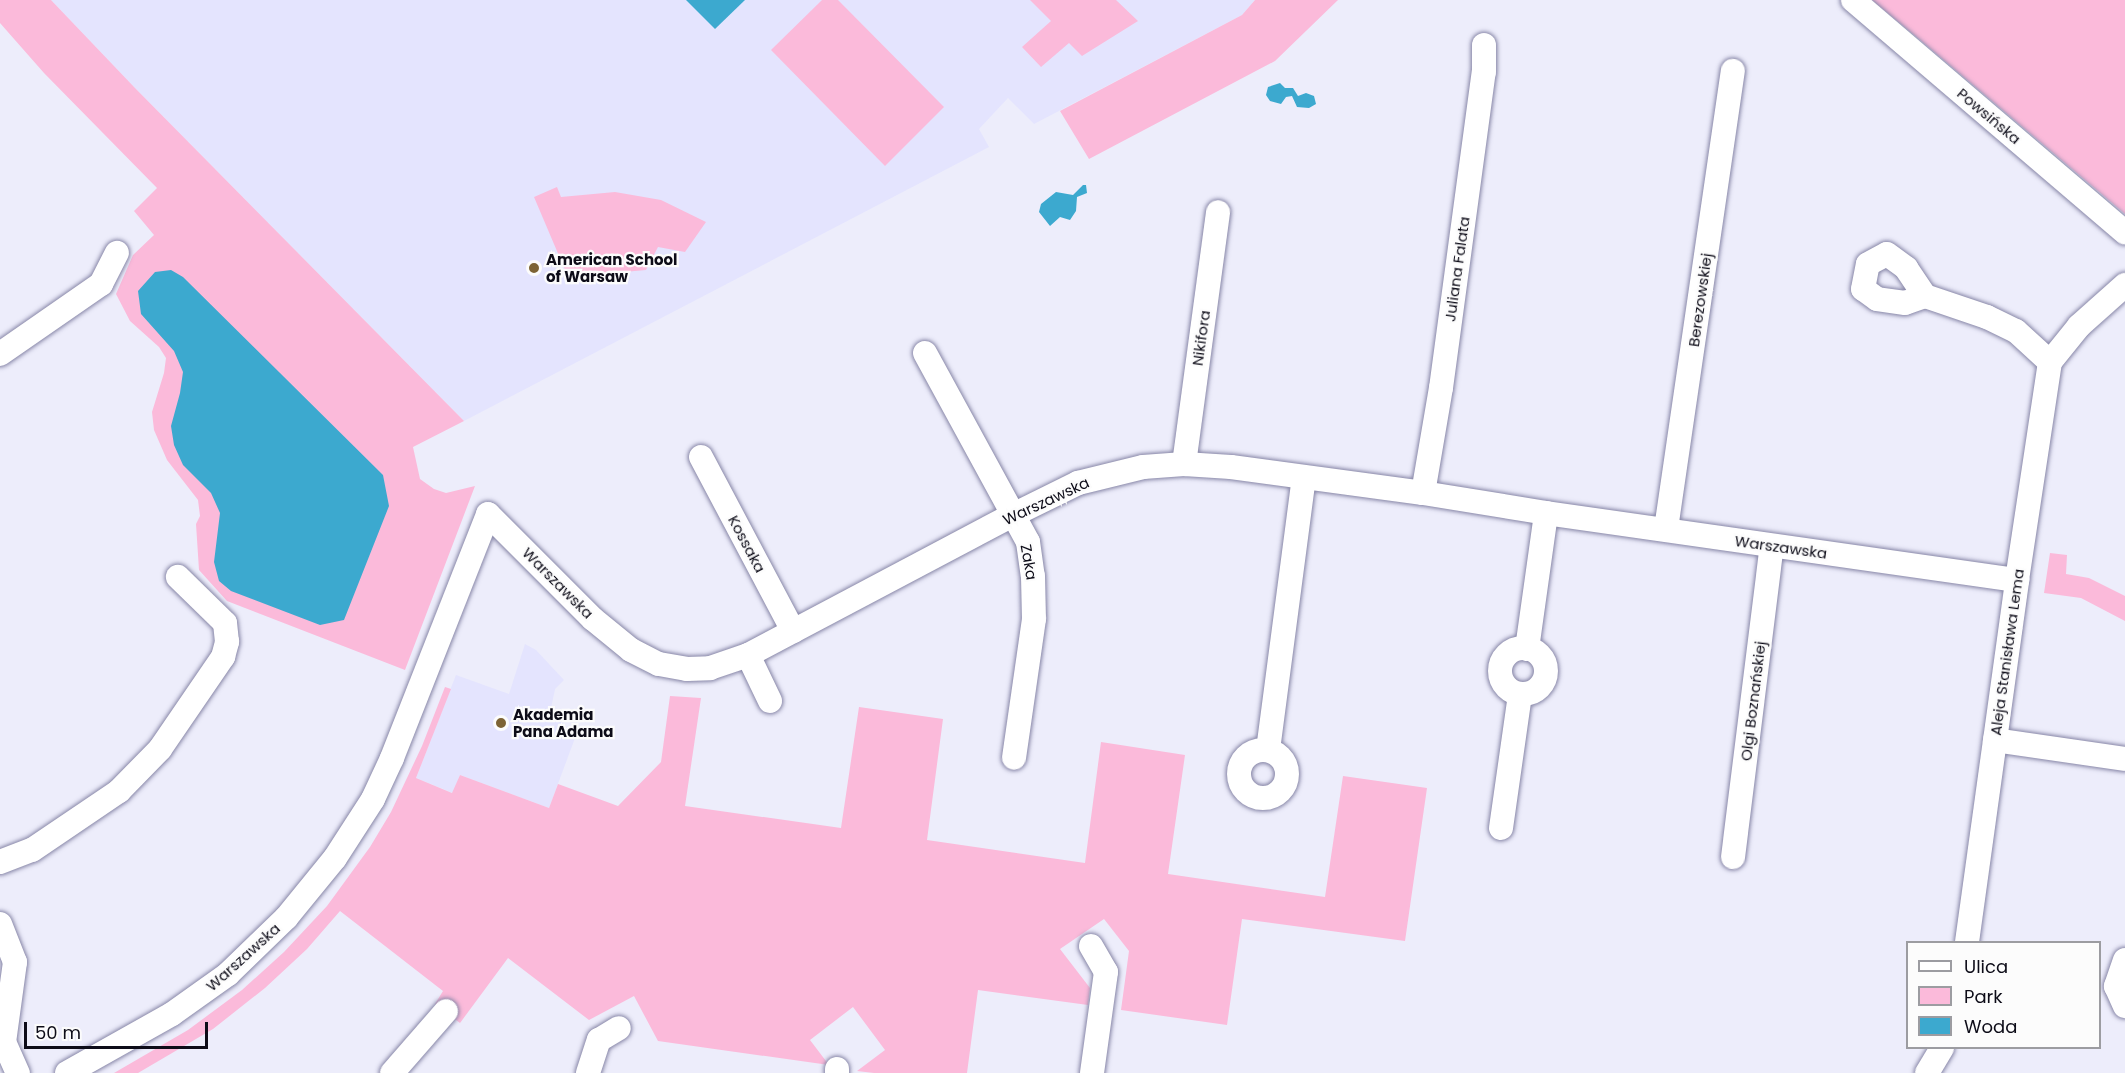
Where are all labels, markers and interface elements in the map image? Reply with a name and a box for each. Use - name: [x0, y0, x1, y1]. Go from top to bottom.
- street label: Powsińska: [1954, 84, 2024, 148]
- street label: Juliana Falata: [1441, 215, 1473, 323]
- place label: American School of Warsaw: [546, 250, 678, 285]
- street label: Berezowskiej: [1685, 252, 1715, 348]
- marker: American School of Warsaw: [527, 261, 541, 275]
- street label: Nikifora: [1188, 309, 1214, 367]
- street label: Warszawska: [1000, 473, 1092, 529]
- street label: Kossaka: [724, 512, 770, 576]
- street label: Warszawska: [1734, 532, 1828, 562]
- street label: Zaka: [1017, 543, 1041, 581]
- street label: Warszawska: [519, 544, 597, 622]
- street label: Aleja Stanisława Lema: [1986, 567, 2028, 737]
- street label: Olgi Boznańskiej: [1737, 640, 1769, 762]
- place label: Akademia Pana Adama: [513, 705, 614, 740]
- marker: Akademia Pana Adama: [494, 716, 508, 730]
- street label: Warszawska: [202, 919, 284, 995]
- legend: [1906, 941, 2101, 1049]
- text: Ulica: [1964, 954, 2008, 979]
- text: Park: [1964, 984, 2003, 1009]
- scale bar: [27, 1010, 212, 1048]
- text: Woda: [1964, 1014, 2017, 1039]
- text: 50 m: [35, 1020, 81, 1045]

